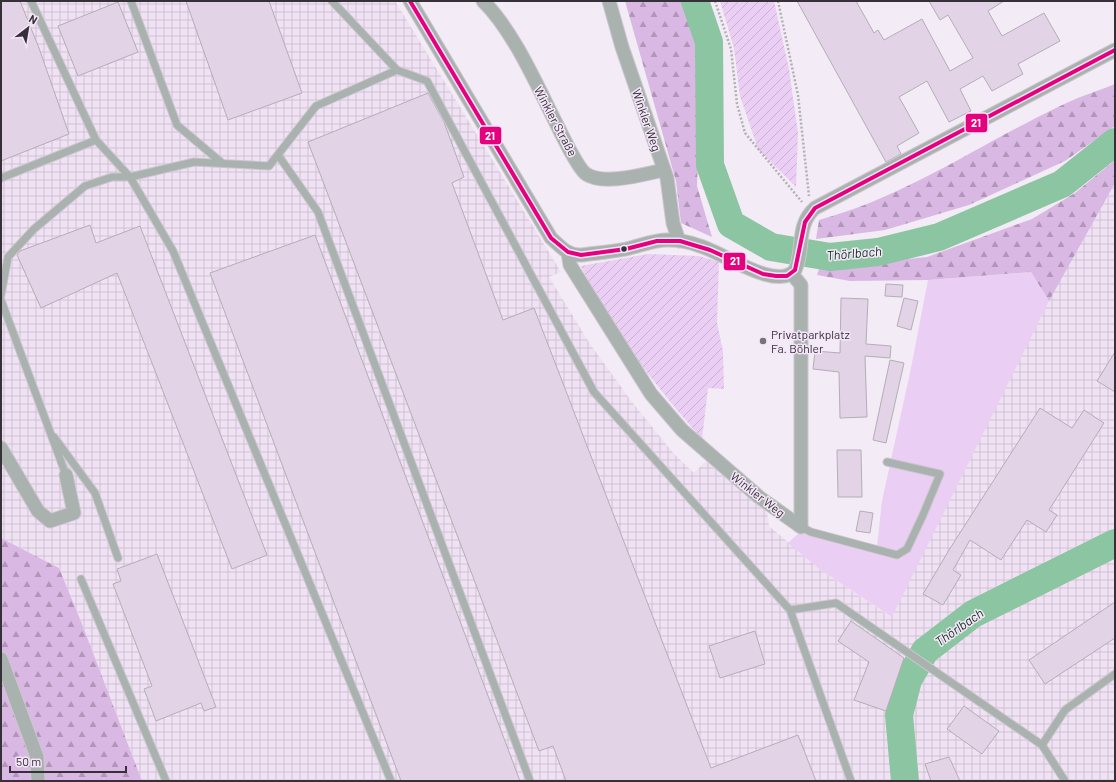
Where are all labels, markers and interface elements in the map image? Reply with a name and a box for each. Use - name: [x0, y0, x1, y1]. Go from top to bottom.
- north arrow: [8, 8, 48, 48]
- text: N: [27, 12, 40, 26]
- street label: Winkler Straße: [532, 84, 580, 158]
- street label: Winkler Weg: [630, 87, 664, 153]
- line badge: 21: [965, 113, 988, 133]
- text: 21: [971, 116, 981, 129]
- line badge: 21: [479, 126, 502, 145]
- text: 21: [485, 129, 495, 142]
- water label: Thörlbach: [826, 243, 882, 263]
- unlabelled marker: [619, 244, 629, 254]
- line badge: 21: [723, 252, 746, 271]
- text: 21: [730, 254, 740, 267]
- place label: Privatparkplatz Fa. Böhler: [771, 327, 850, 355]
- marker: Privatparkplatz Fa. Böhler: [758, 336, 768, 346]
- street label: Winkler Weg: [728, 469, 788, 519]
- water label: Thörlbach: [932, 604, 986, 649]
- scale bar: [10, 748, 126, 774]
- text: 50 m: [16, 754, 41, 768]

